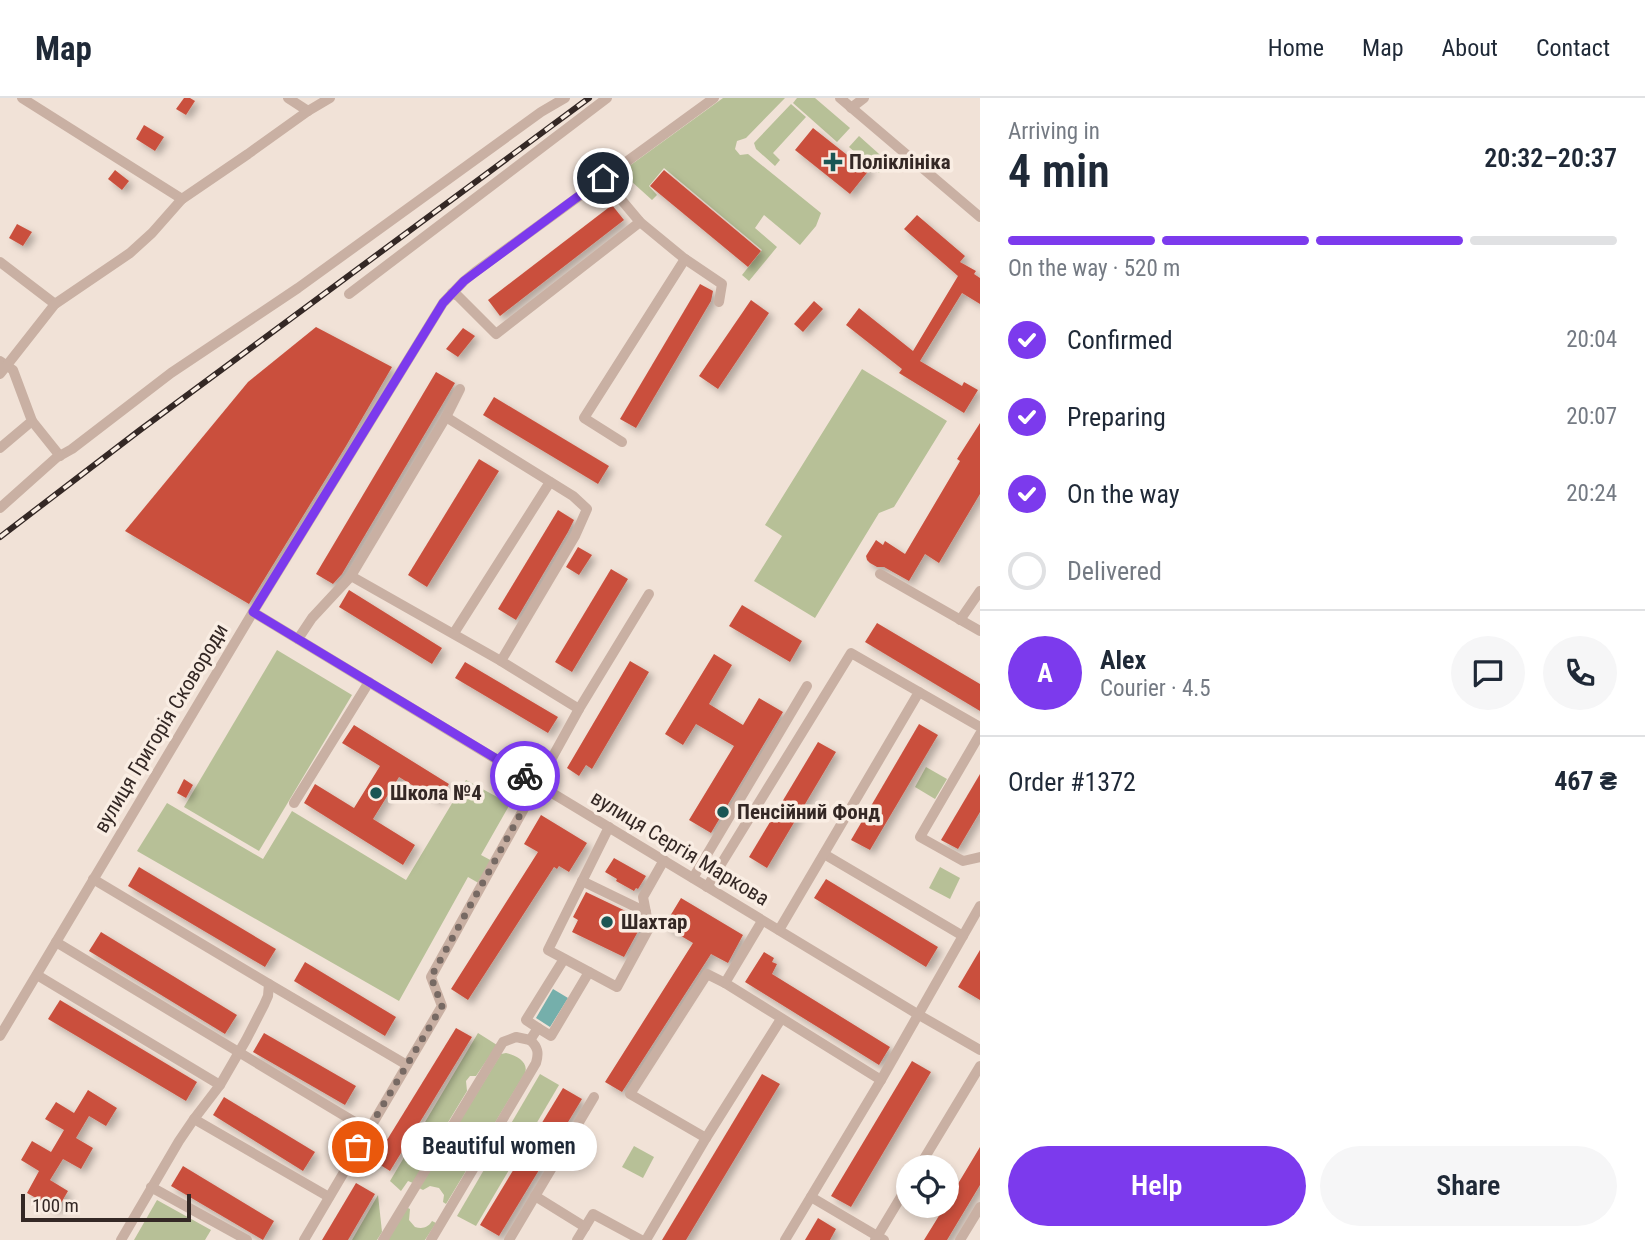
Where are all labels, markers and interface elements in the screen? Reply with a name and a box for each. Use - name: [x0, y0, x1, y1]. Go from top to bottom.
- text: Map: [35, 29, 92, 68]
- text: Home: [1268, 34, 1324, 62]
- text: Map: [1362, 34, 1404, 62]
- text: About: [1442, 34, 1498, 62]
- text: Contact: [1536, 34, 1610, 62]
- text: Arriving in: [1008, 118, 1100, 145]
- text: 20:32–20:37: [1484, 143, 1617, 173]
- text: 4 min: [1008, 144, 1110, 198]
- pin: [573, 148, 633, 208]
- place label: Поліклініка: [849, 150, 951, 174]
- marker: Поліклініка: [823, 152, 843, 172]
- icon: home: [584, 159, 622, 197]
- text: On the way · 520 m: [1008, 255, 1180, 282]
- icon: check: [1008, 321, 1046, 359]
- text: Confirmed: [1067, 325, 1173, 355]
- text: 20:04: [1566, 326, 1617, 353]
- icon: check: [1008, 398, 1046, 436]
- text: Preparing: [1067, 402, 1166, 432]
- text: 20:07: [1566, 403, 1617, 430]
- icon: check: [1008, 475, 1046, 513]
- text: On the way: [1067, 479, 1180, 509]
- text: 20:24: [1566, 480, 1617, 507]
- text: Delivered: [1067, 556, 1162, 586]
- street label: вулиця Григорія Сковороди: [89, 619, 233, 837]
- button: chat: [1451, 636, 1525, 710]
- button: phone: [1543, 636, 1617, 710]
- text: Alex: [1100, 645, 1146, 675]
- text: A: [1037, 658, 1053, 688]
- text: Courier · 4.5: [1100, 675, 1211, 702]
- courier: [490, 741, 560, 811]
- icon: bike: [506, 757, 544, 795]
- text: 467 ₴: [1554, 766, 1617, 796]
- text: Order #1372: [1008, 767, 1136, 797]
- place label: Школа №4: [390, 781, 482, 805]
- marker: Школа №4: [368, 785, 384, 801]
- street label: вулиця Сергія Маркова: [587, 785, 773, 911]
- place label: Пенсійний Фонд: [737, 800, 880, 824]
- marker: Пенсійний Фонд: [715, 804, 731, 820]
- place label: Шахтар: [621, 910, 688, 934]
- marker: Шахтар: [599, 914, 615, 930]
- pin: [328, 1117, 388, 1177]
- callout: Beautiful women: [400, 1122, 596, 1172]
- icon: bag: [339, 1128, 377, 1166]
- text: Beautiful women: [422, 1133, 576, 1160]
- button: Help: [1008, 1146, 1306, 1226]
- button: Share: [1320, 1146, 1617, 1226]
- map controls: [896, 1155, 959, 1218]
- button: locate: [896, 1155, 959, 1218]
- scale bar: [21, 1191, 191, 1223]
- text: 100 m: [32, 1194, 79, 1217]

